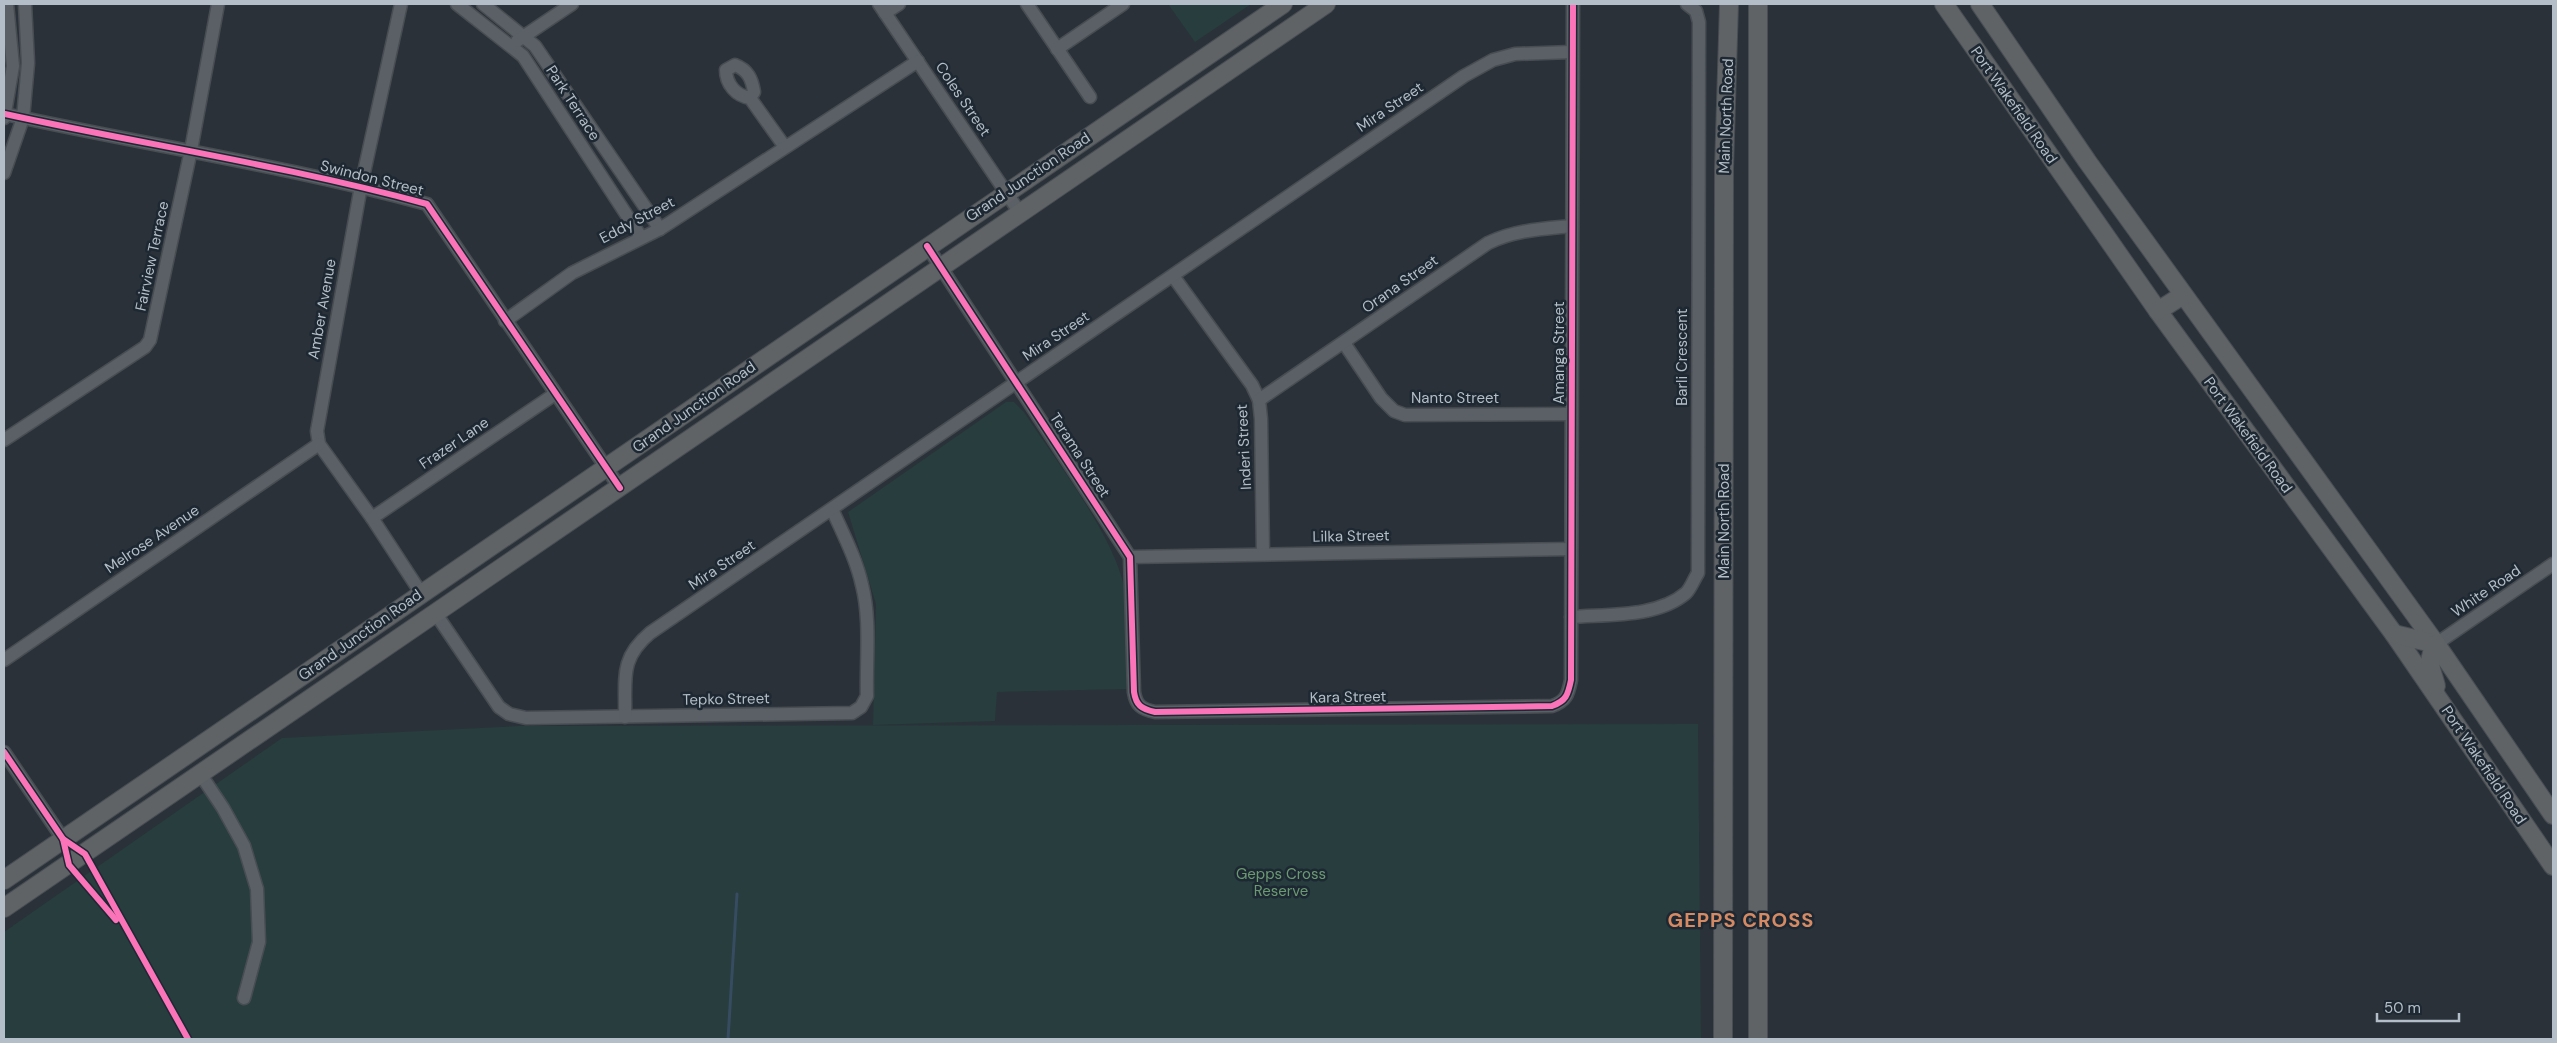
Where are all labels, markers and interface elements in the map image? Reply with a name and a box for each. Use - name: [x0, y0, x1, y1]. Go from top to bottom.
- street label: Port Wakefield Road: [1966, 42, 2062, 168]
- street label: Coles Street: [931, 58, 995, 140]
- street label: Main North Road: [1714, 58, 1738, 174]
- street label: Park Terrace: [541, 62, 605, 144]
- street label: Mira Street: [1353, 77, 1427, 137]
- street label: Grand Junction Road: [962, 128, 1094, 226]
- street label: Swindon Street: [318, 156, 426, 201]
- street label: Eddy Street: [596, 192, 678, 248]
- street label: Fairview Terrace: [131, 199, 173, 313]
- street label: Orana Street: [1358, 250, 1442, 318]
- street label: Amber Avenue: [303, 257, 341, 361]
- street label: Amanga Street: [1549, 301, 1569, 405]
- street label: Mira Street: [1019, 306, 1093, 366]
- street label: Barli Crescent: [1672, 308, 1692, 406]
- street label: Grand Junction Road: [628, 357, 760, 457]
- street label: Port Wakefield Road: [2199, 373, 2297, 497]
- street label: Nanto Street: [1411, 388, 1499, 408]
- street label: Inderi Street: [1232, 404, 1256, 490]
- street label: Terama Street: [1045, 409, 1115, 501]
- street label: Frazer Lane: [415, 412, 493, 474]
- street label: Main North Road: [1714, 463, 1734, 579]
- street label: Melrose Avenue: [101, 500, 203, 578]
- street label: Lilka Street: [1312, 525, 1390, 547]
- street label: Mira Street: [685, 535, 759, 595]
- street label: White Road: [2447, 560, 2525, 622]
- street label: Grand Junction Road: [294, 585, 426, 685]
- street label: Kara Street: [1309, 686, 1387, 708]
- street label: Tepko Street: [682, 688, 770, 710]
- street label: Port Wakefield Road: [2437, 702, 2531, 828]
- park label: Gepps Cross Reserve: [1236, 864, 1326, 901]
- district label: GEPPS CROSS: [1668, 907, 1814, 933]
- scale bar: [2377, 990, 2460, 1022]
- text: 50 m: [2384, 998, 2421, 1018]

